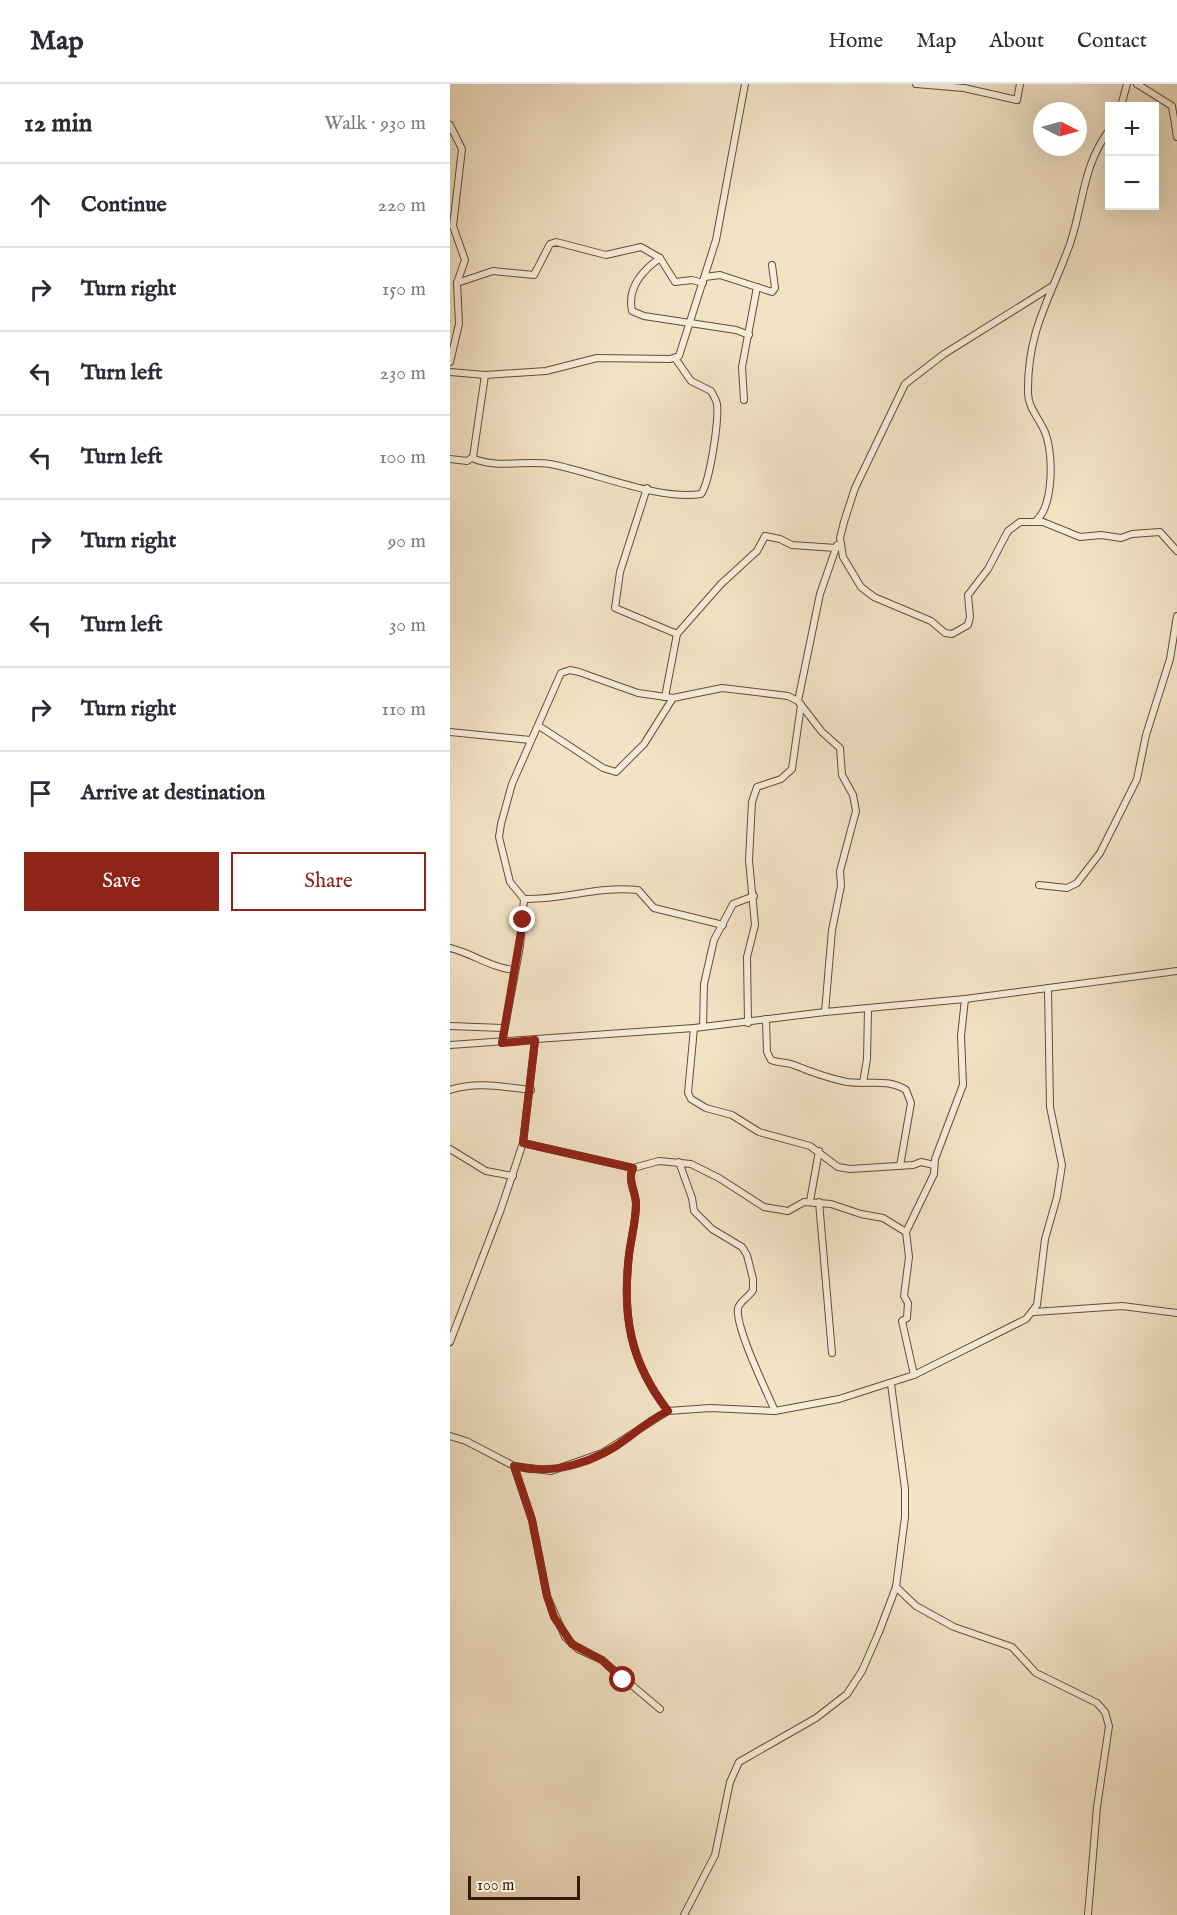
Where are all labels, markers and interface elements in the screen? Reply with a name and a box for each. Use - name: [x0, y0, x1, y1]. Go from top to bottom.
- text: Map: [30, 24, 84, 59]
- text: Home: [828, 28, 883, 55]
- text: Map: [916, 28, 956, 55]
- text: About: [989, 28, 1044, 55]
- text: Contact: [1077, 28, 1147, 55]
- north arrow: [1033, 102, 1087, 156]
- map controls: [1105, 102, 1159, 210]
- button: +: [1105, 102, 1159, 156]
- text: 12 min: [24, 107, 92, 140]
- text: Walk · 930 m: [324, 111, 426, 136]
- button: −: [1105, 156, 1159, 210]
- icon: ahead: [24, 189, 57, 222]
- text: Continue: [81, 191, 167, 219]
- text: 220 m: [378, 193, 426, 218]
- icon: right: [24, 273, 57, 306]
- text: Turn right: [81, 275, 176, 303]
- text: 150 m: [382, 277, 426, 302]
- icon: left: [24, 357, 57, 390]
- text: Turn left: [81, 359, 163, 387]
- text: 230 m: [380, 361, 426, 386]
- icon: left: [24, 441, 57, 474]
- text: Turn left: [81, 443, 163, 471]
- text: 100 m: [379, 445, 426, 470]
- icon: right: [24, 525, 57, 558]
- text: Turn right: [81, 527, 176, 555]
- text: 90 m: [388, 529, 426, 554]
- icon: left: [24, 609, 57, 642]
- text: Turn left: [81, 611, 163, 639]
- text: 30 m: [389, 613, 426, 638]
- icon: right: [24, 693, 57, 726]
- text: Turn right: [81, 695, 176, 723]
- text: 110 m: [382, 697, 426, 722]
- icon: arrive: [24, 777, 57, 810]
- text: Arrive at destination: [81, 779, 265, 807]
- button: Save: [24, 852, 219, 911]
- button: Share: [231, 852, 426, 911]
- route end: [509, 906, 535, 932]
- route start: [609, 1666, 635, 1692]
- scale bar: [468, 1873, 580, 1900]
- text: 100 m: [477, 1876, 514, 1896]

